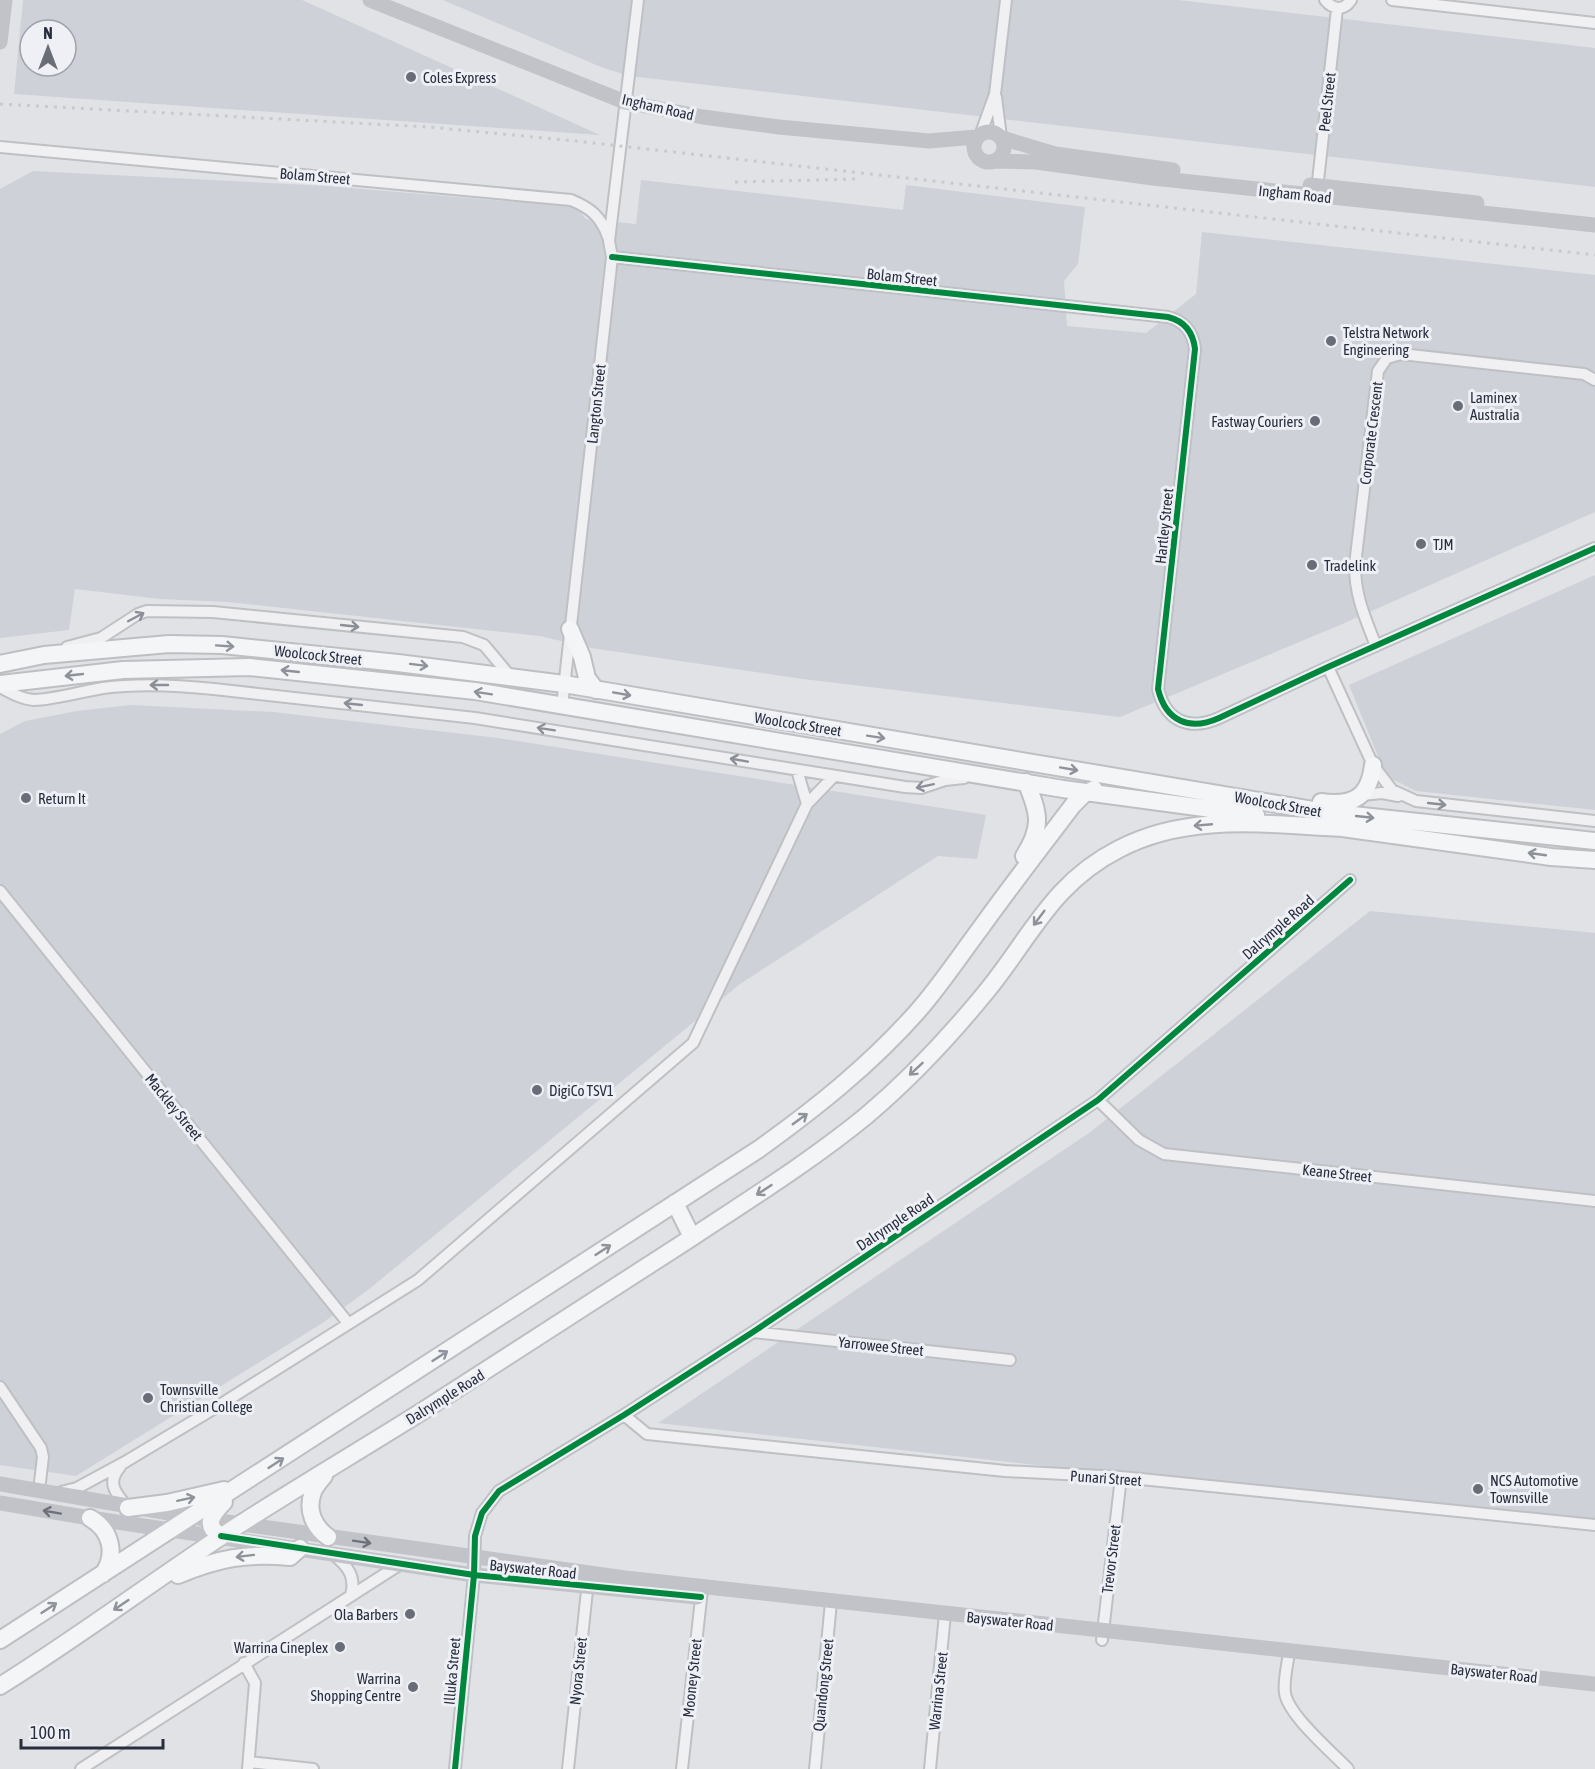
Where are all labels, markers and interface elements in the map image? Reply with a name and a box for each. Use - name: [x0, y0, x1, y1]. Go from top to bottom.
- north arrow: [18, 18, 78, 78]
- text: N: [43, 24, 53, 42]
- place label: Coles Express: [423, 69, 496, 86]
- marker: Coles Express: [404, 70, 418, 84]
- street label: Peel Street: [1315, 71, 1339, 133]
- street label: Ingham Road: [620, 90, 696, 124]
- street label: Bolam Street: [279, 164, 351, 188]
- street label: Ingham Road: [1258, 182, 1332, 206]
- street label: Bolam Street: [866, 265, 938, 289]
- place label: Telstra Network Engineering: [1343, 324, 1430, 358]
- marker: Telstra Network Engineering: [1324, 334, 1338, 348]
- street label: Langton Street: [583, 363, 609, 445]
- street label: Corporate Crescent: [1356, 380, 1386, 486]
- place label: Laminex Australia: [1470, 389, 1520, 423]
- marker: Laminex Australia: [1451, 399, 1465, 413]
- place label: Fastway Couriers: [1211, 413, 1303, 430]
- marker: Fastway Couriers: [1308, 414, 1322, 428]
- street label: Hartley Street: [1152, 487, 1176, 565]
- place label: TJM: [1433, 536, 1454, 553]
- marker: TJM: [1414, 537, 1428, 551]
- place label: Tradelink: [1324, 557, 1376, 574]
- marker: Tradelink: [1305, 558, 1319, 572]
- one-way arrow: [127, 610, 145, 622]
- one-way arrow: [340, 621, 359, 632]
- one-way arrow: [215, 641, 235, 652]
- street label: Woolcock Street: [273, 642, 363, 668]
- one-way arrow: [409, 660, 428, 671]
- one-way arrow: [280, 665, 300, 676]
- one-way arrow: [65, 670, 85, 681]
- one-way arrow: [150, 679, 170, 691]
- one-way arrow: [474, 687, 494, 698]
- one-way arrow: [611, 689, 631, 700]
- one-way arrow: [344, 698, 364, 709]
- street label: Woolcock Street: [753, 709, 843, 739]
- one-way arrow: [537, 723, 557, 734]
- one-way arrow: [866, 731, 886, 742]
- one-way arrow: [730, 754, 749, 765]
- one-way arrow: [1058, 764, 1078, 775]
- one-way arrow: [916, 781, 935, 792]
- street label: Woolcock Street: [1233, 788, 1323, 820]
- place label: Return It: [38, 790, 86, 807]
- marker: Return It: [19, 791, 33, 805]
- one-way arrow: [1427, 798, 1447, 809]
- one-way arrow: [1354, 811, 1374, 822]
- one-way arrow: [1193, 820, 1213, 831]
- one-way arrow: [1527, 849, 1547, 860]
- street label: Dalrymple Road: [1239, 891, 1317, 963]
- one-way arrow: [1032, 910, 1045, 926]
- one-way arrow: [909, 1062, 924, 1076]
- street label: Mackley Street: [142, 1070, 206, 1144]
- place label: DigiCo TSV1: [549, 1082, 614, 1099]
- marker: DigiCo TSV1: [530, 1083, 544, 1097]
- one-way arrow: [792, 1112, 808, 1125]
- street label: Keane Street: [1301, 1161, 1373, 1185]
- one-way arrow: [756, 1184, 772, 1196]
- street label: Dalrymple Road: [853, 1190, 937, 1254]
- one-way arrow: [594, 1244, 611, 1256]
- street label: Yarrowee Street: [837, 1333, 925, 1359]
- one-way arrow: [431, 1350, 448, 1362]
- street label: Dalrymple Road: [403, 1366, 487, 1428]
- place label: Townsville Christian College: [160, 1381, 253, 1415]
- marker: Townsville Christian College: [141, 1391, 155, 1405]
- one-way arrow: [268, 1456, 285, 1469]
- street label: Punari Street: [1070, 1467, 1142, 1489]
- place label: NCS Automotive Townsville: [1490, 1472, 1578, 1506]
- marker: NCS Automotive Townsville: [1471, 1482, 1485, 1496]
- one-way arrow: [176, 1493, 195, 1505]
- one-way arrow: [42, 1506, 62, 1517]
- street label: Trevor Street: [1098, 1524, 1124, 1594]
- one-way arrow: [352, 1536, 372, 1547]
- one-way arrow: [236, 1550, 255, 1561]
- street label: Bayswater Road: [489, 1556, 577, 1582]
- one-way arrow: [113, 1599, 130, 1612]
- one-way arrow: [40, 1602, 57, 1614]
- place label: Ola Barbers: [334, 1606, 398, 1623]
- marker: Ola Barbers: [403, 1607, 417, 1621]
- street label: Bayswater Road: [966, 1608, 1054, 1634]
- street label: Nyora Street: [566, 1636, 590, 1706]
- street label: Illuka Street: [441, 1637, 463, 1705]
- street label: Mooney Street: [679, 1638, 705, 1718]
- street label: Quandong Street: [810, 1638, 836, 1732]
- place label: Warrina Cineplex: [234, 1639, 328, 1656]
- marker: Warrina Cineplex: [333, 1640, 347, 1654]
- street label: Warrina Street: [925, 1651, 951, 1731]
- street label: Bayswater Road: [1450, 1660, 1538, 1686]
- place label: Warrina Shopping Centre: [311, 1670, 401, 1704]
- marker: Warrina Shopping Centre: [406, 1680, 420, 1694]
- scale bar: [21, 1712, 164, 1750]
- text: 100 m: [30, 1722, 71, 1743]

